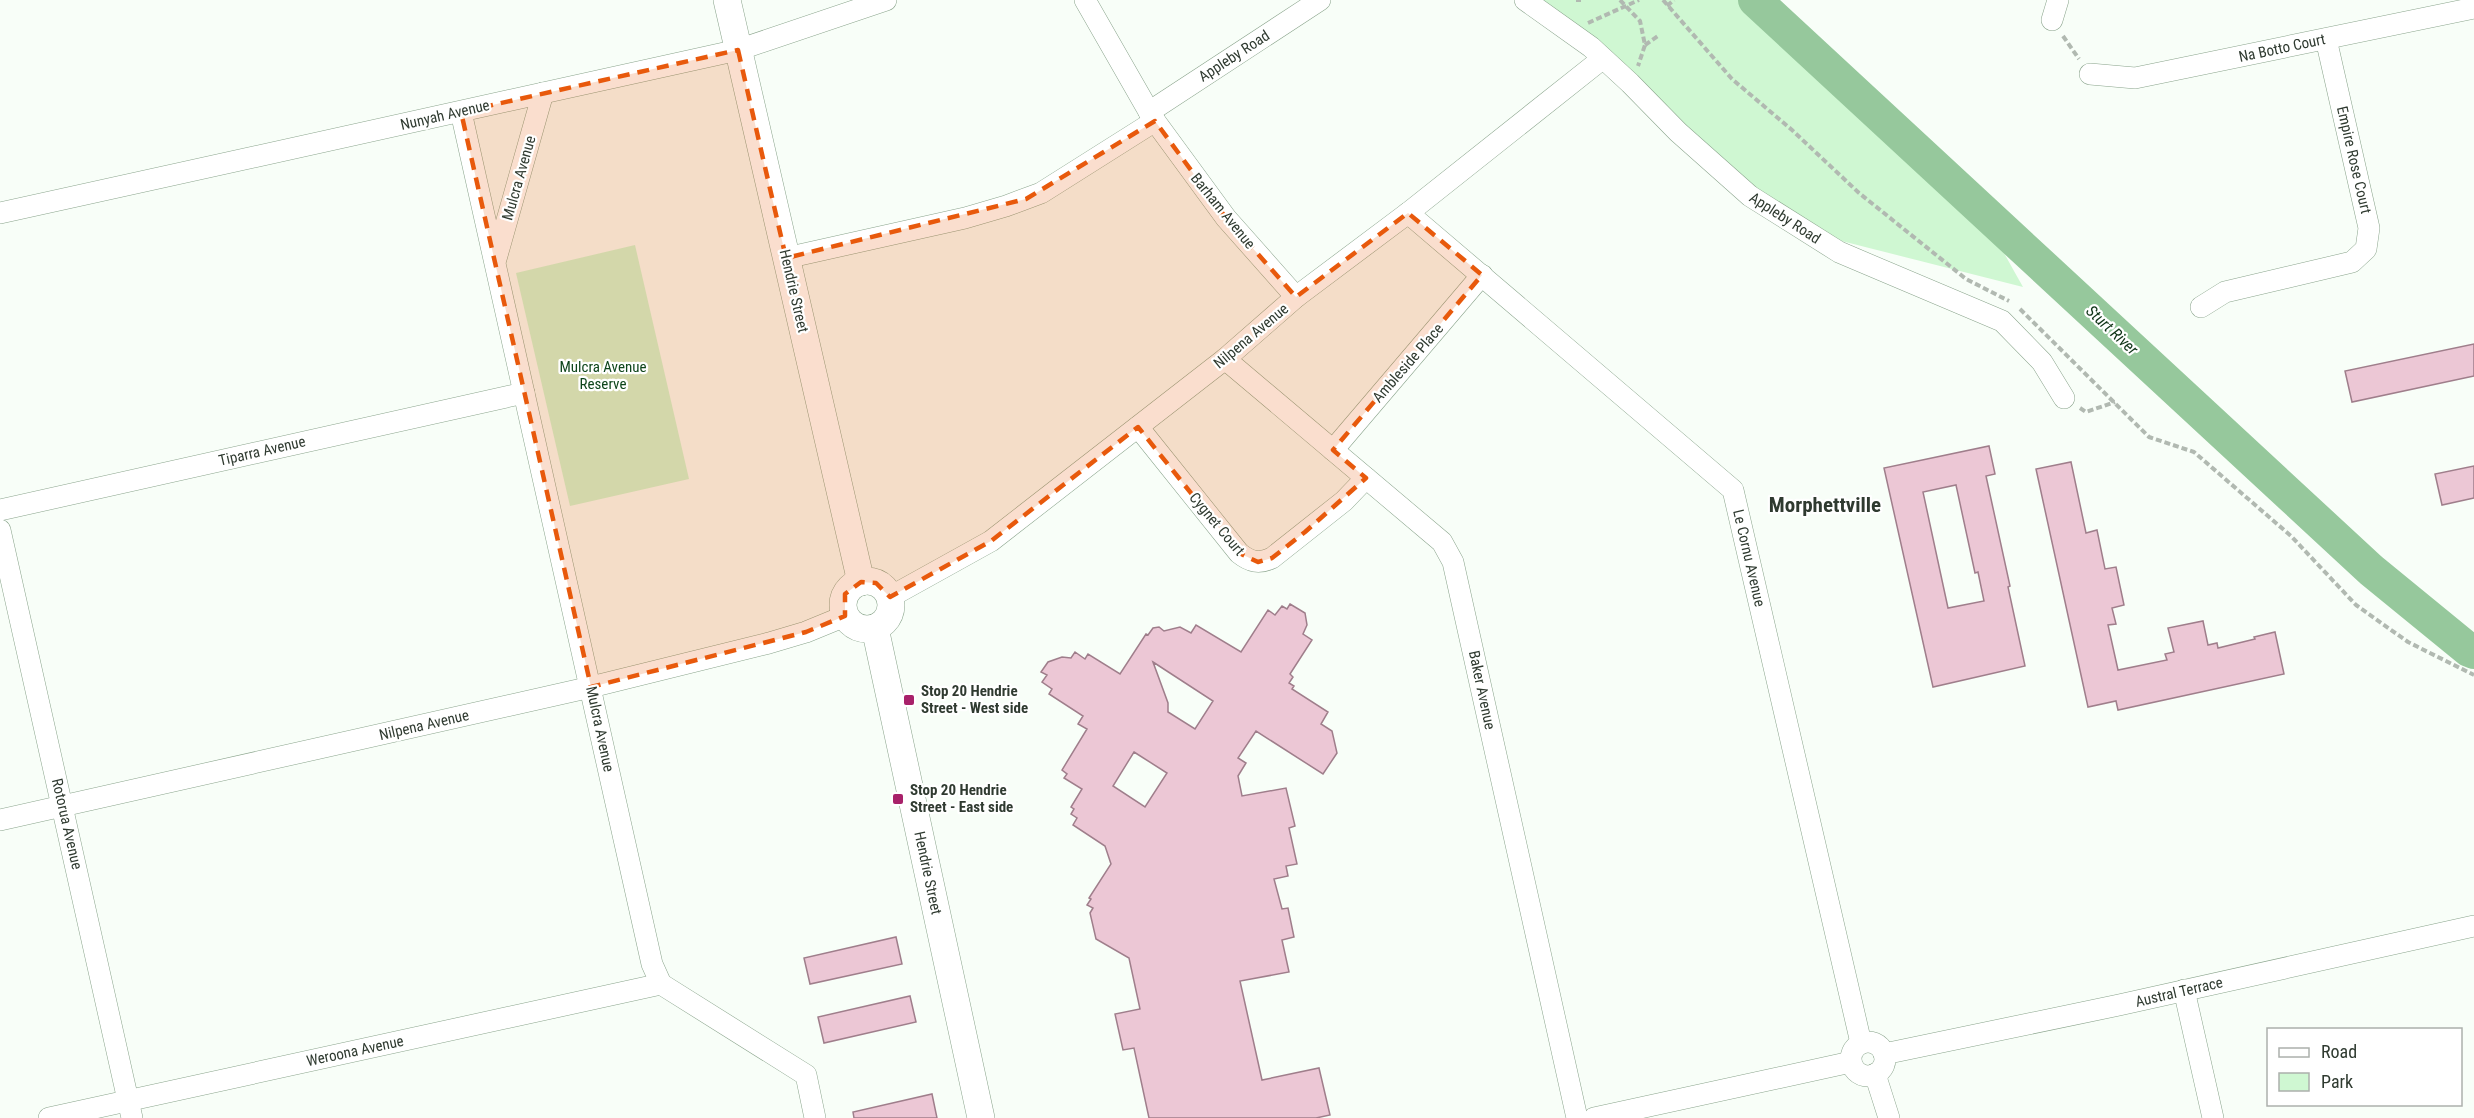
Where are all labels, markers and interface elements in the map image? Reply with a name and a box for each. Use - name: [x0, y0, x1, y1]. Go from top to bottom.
- street label: Appleby Road: [1195, 26, 1273, 86]
- street label: Na Botto Court: [2237, 30, 2327, 66]
- street label: Nunyah Avenue: [399, 96, 491, 134]
- street label: Empire Rose Court: [2333, 104, 2375, 216]
- street label: Mulcra Avenue: [498, 134, 540, 222]
- street label: Barham Avenue: [1187, 169, 1259, 253]
- street label: Appleby Road: [1746, 188, 1824, 248]
- street label: Hendrie Street: [776, 248, 812, 334]
- street label: Nilpena Avenue: [1210, 300, 1292, 372]
- water label: Sturt River: [2082, 301, 2143, 360]
- street label: Ambleside Place: [1369, 320, 1447, 406]
- park label: Mulcra Avenue Reserve: [559, 358, 647, 393]
- street label: Tiparra Avenue: [217, 432, 307, 470]
- street label: Cygnet Court: [1185, 489, 1249, 559]
- district label: Morphettville: [1769, 493, 1881, 517]
- street label: Le Cornu Avenue: [1729, 508, 1769, 608]
- street label: Baker Avenue: [1465, 649, 1499, 731]
- place label: Stop 20 Hendrie Street - West side: [921, 682, 1028, 717]
- street label: Mulcra Avenue: [582, 685, 618, 773]
- marker: Stop 20 Hendrie Street - West side: [902, 693, 916, 707]
- street label: Nilpena Avenue: [377, 706, 471, 744]
- street label: Rotorua Avenue: [48, 777, 86, 871]
- place label: Stop 20 Hendrie Street - East side: [910, 781, 1013, 816]
- marker: Stop 20 Hendrie Street - East side: [891, 792, 905, 806]
- street label: Hendrie Street: [910, 830, 946, 916]
- street label: Austral Terrace: [2133, 973, 2225, 1011]
- legend: [2267, 1028, 2462, 1106]
- street label: Weroona Avenue: [305, 1032, 405, 1070]
- text: Road: [2321, 1041, 2357, 1062]
- text: Park: [2321, 1071, 2353, 1092]

